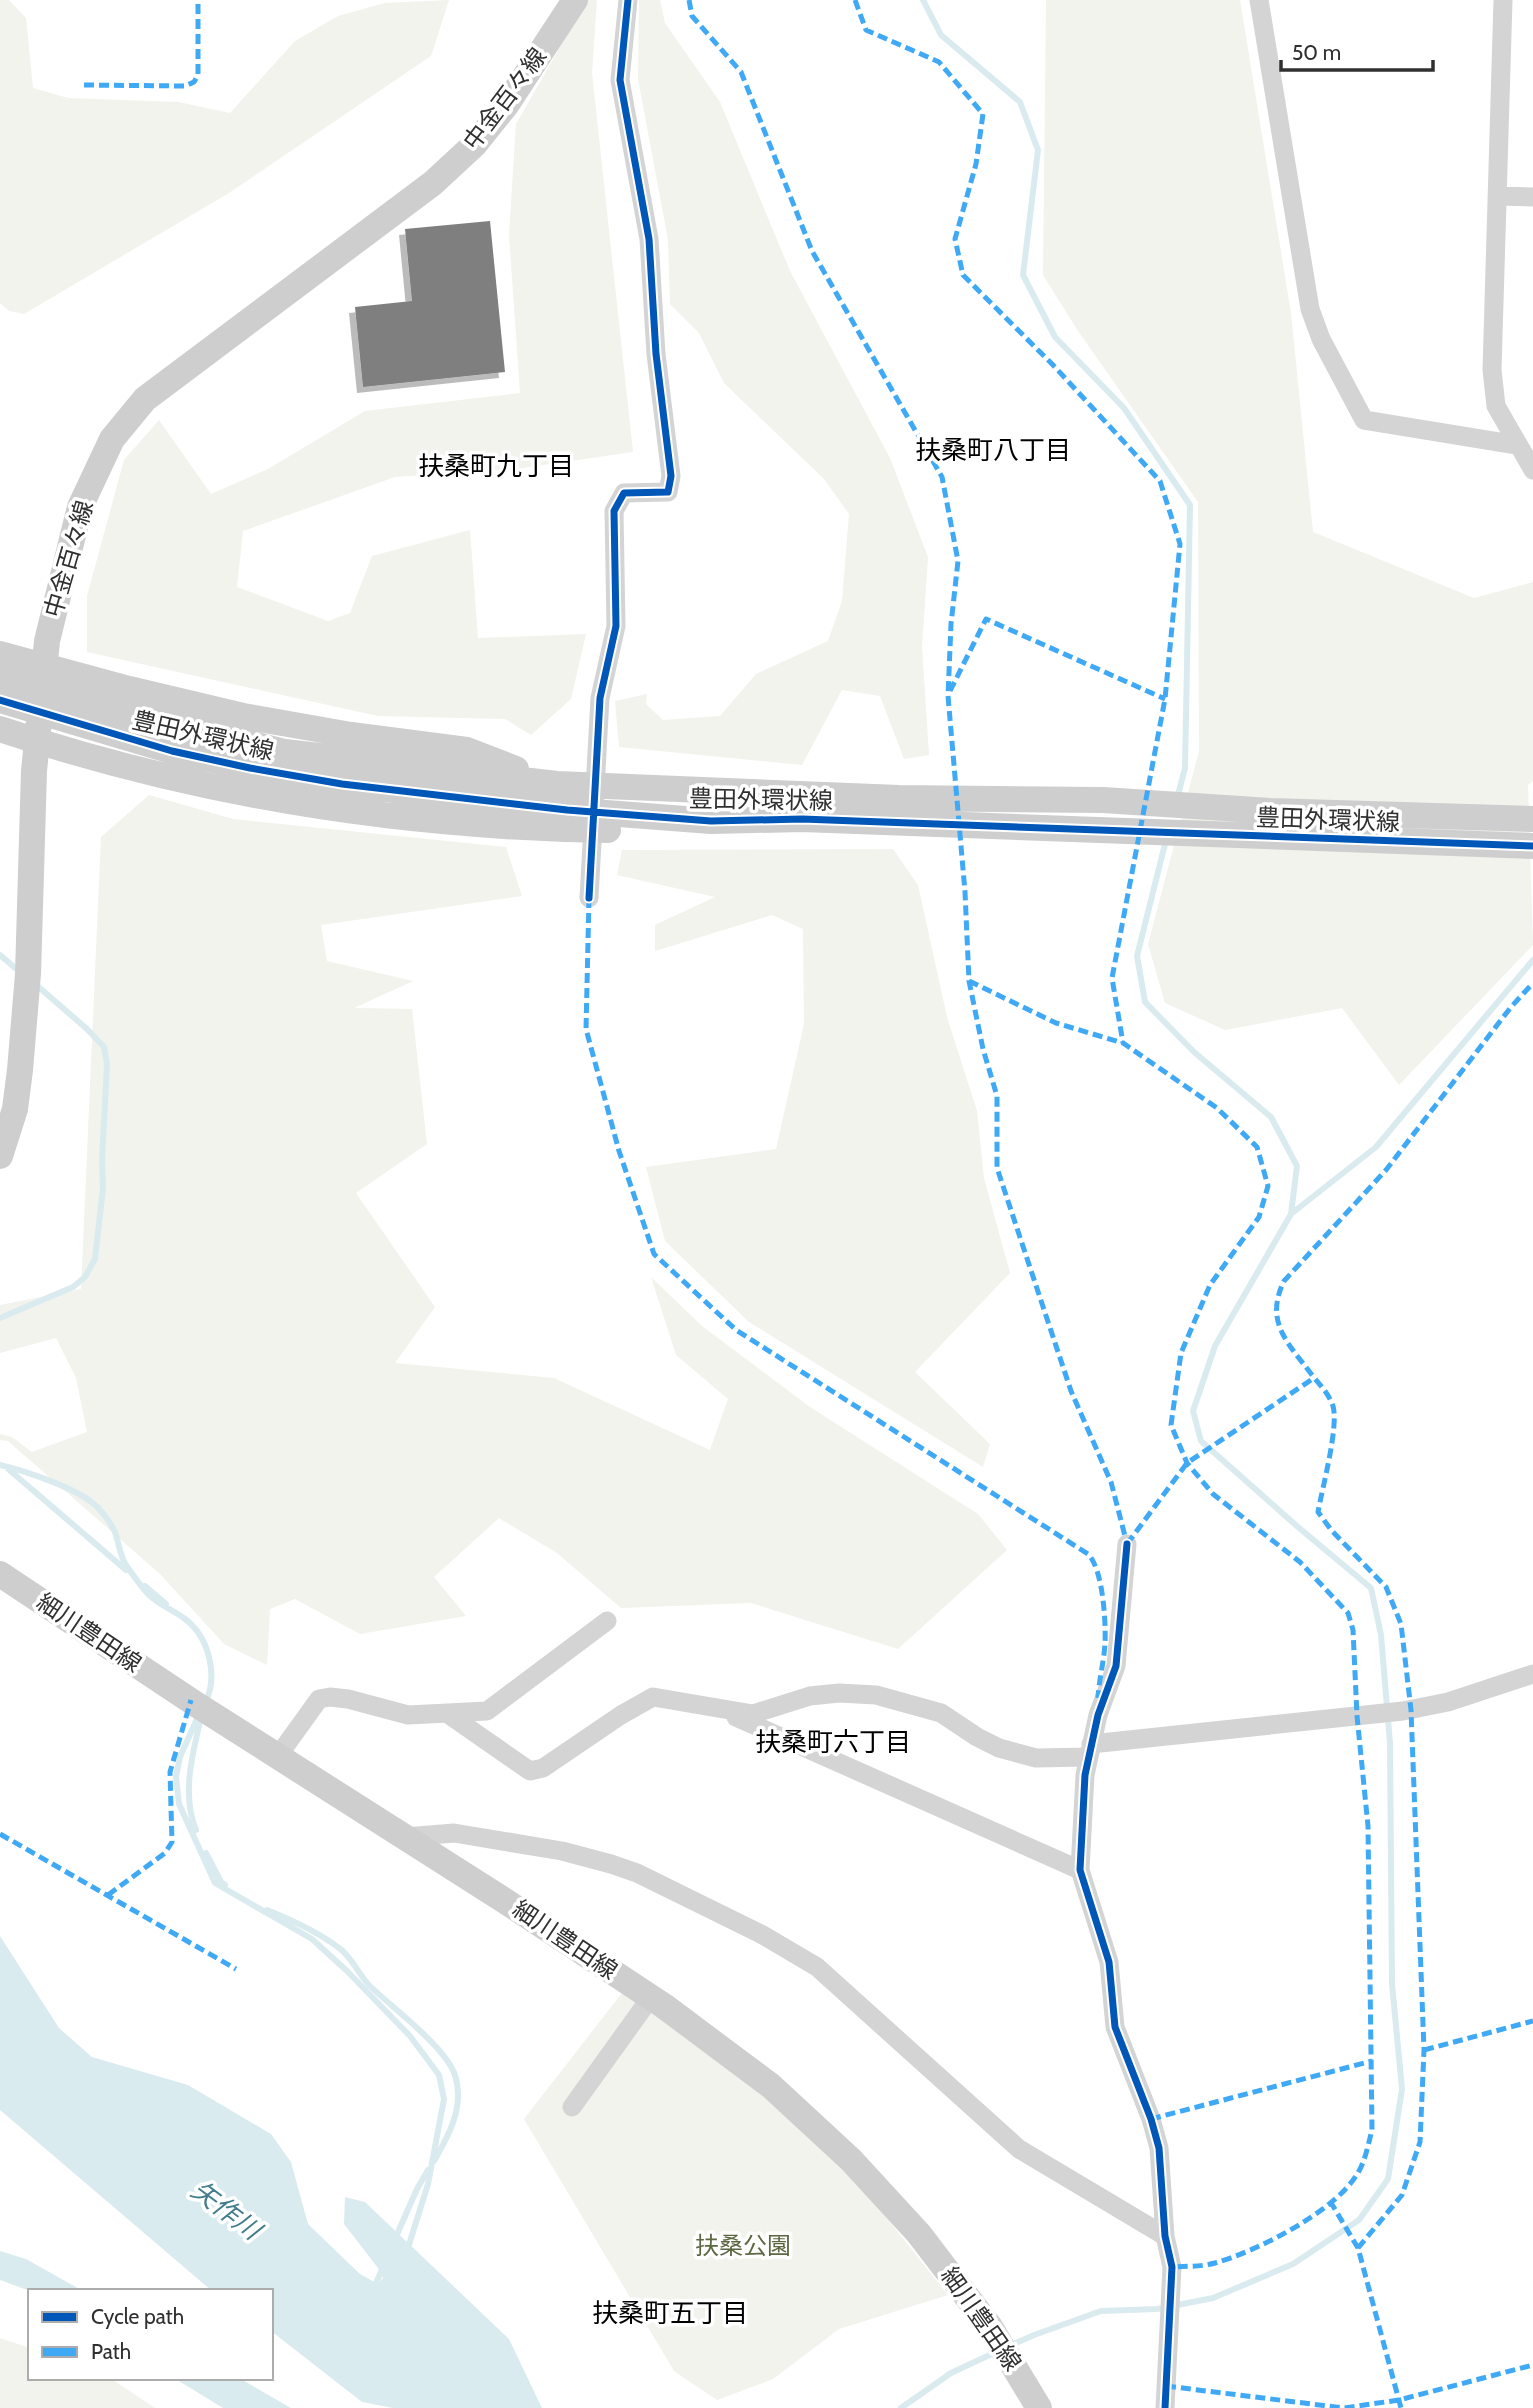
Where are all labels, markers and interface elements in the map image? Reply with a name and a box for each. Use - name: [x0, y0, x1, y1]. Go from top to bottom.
- scale bar: [1281, 28, 1433, 72]
- text: 50 m: [1292, 40, 1341, 65]
- street label: 中金百々線: [457, 42, 552, 155]
- district label: 扶桑町八丁目: [915, 434, 1071, 466]
- district label: 扶桑町九丁目: [418, 450, 574, 482]
- street label: 中金百々線: [38, 497, 99, 621]
- street label: 豊田外環状線: [130, 705, 277, 766]
- street label: 豊田外環状線: [689, 784, 833, 815]
- street label: 豊田外環状線: [1256, 802, 1400, 837]
- street label: 細川豊田線: [31, 1587, 147, 1678]
- district label: 扶桑町六丁目: [755, 1726, 911, 1758]
- street label: 細川豊田線: [507, 1894, 623, 1985]
- water label: 矢作川: [185, 2174, 269, 2248]
- park label: 扶桑公園: [695, 2231, 791, 2260]
- street label: 細川豊田線: [935, 2261, 1028, 2376]
- legend: [28, 2289, 273, 2380]
- district label: 扶桑町五丁目: [592, 2297, 748, 2329]
- text: Cycle path: [91, 2304, 184, 2329]
- text: Path: [91, 2339, 131, 2364]

